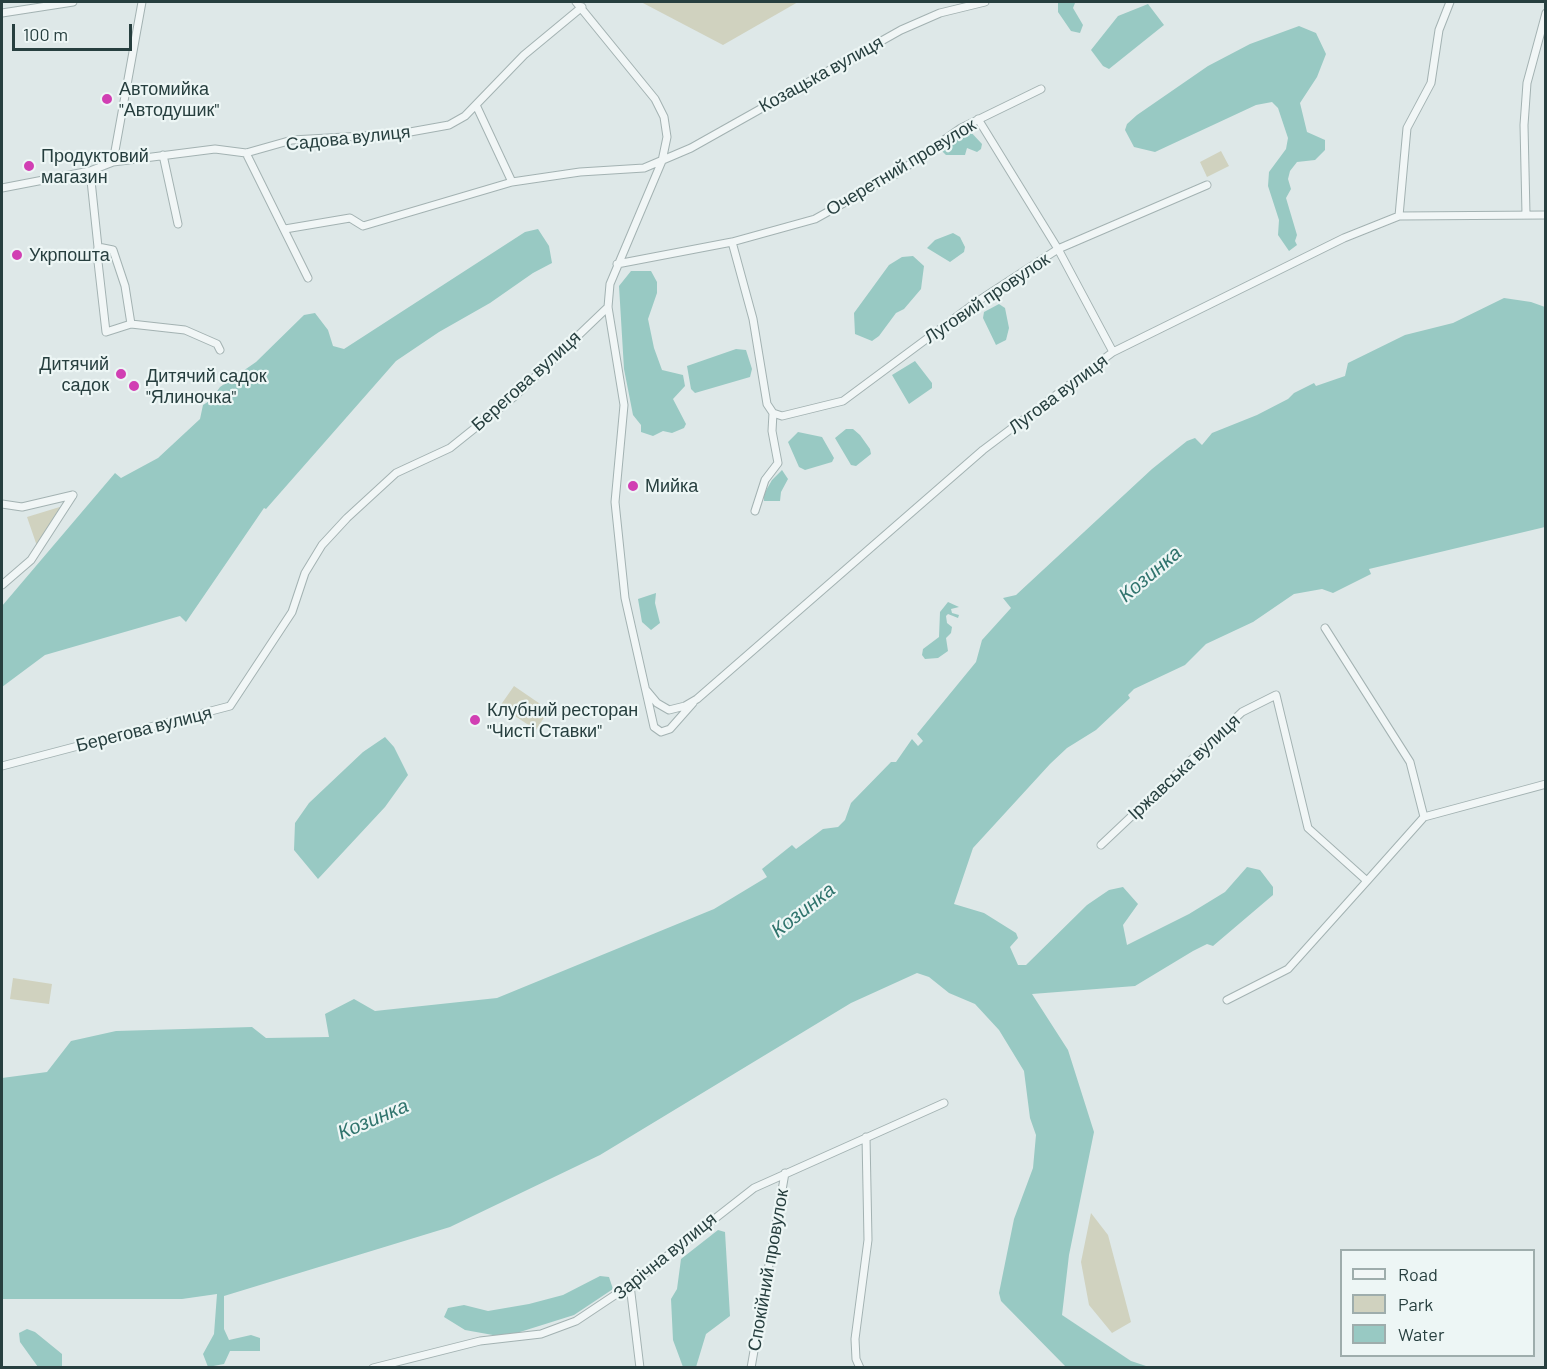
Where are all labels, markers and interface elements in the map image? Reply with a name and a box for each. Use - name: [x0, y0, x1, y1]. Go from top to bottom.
- scale bar: [15, 12, 135, 50]
- text: 100 m: [23, 23, 68, 45]
- street label: Козацька вулиця: [755, 31, 887, 117]
- place label: Автомийка "Автодушик": [119, 78, 219, 121]
- marker: Автомийка "Автодушик": [100, 92, 114, 106]
- street label: Очеретний провулок: [822, 114, 980, 220]
- street label: Садова вулиця: [285, 121, 411, 155]
- place label: Продуктовий магазин: [41, 145, 149, 188]
- marker: Продуктовий магазин: [22, 159, 36, 173]
- place label: Укрпошта: [29, 244, 110, 266]
- marker: Укрпошта: [10, 248, 24, 262]
- street label: Луговий провулок: [920, 248, 1054, 348]
- street label: Берегова вулиця: [467, 326, 585, 436]
- street label: Лугова вулиця: [1004, 350, 1112, 438]
- place label: Дитячий садок: [39, 353, 109, 395]
- place label: Дитячий садок "Ялиночка": [146, 365, 267, 407]
- marker: Дитячий садок: [114, 367, 128, 381]
- marker: Дитячий садок "Ялиночка": [127, 379, 141, 393]
- place label: Мийка: [645, 475, 698, 497]
- marker: Мийка: [626, 479, 640, 493]
- water label: Козинка: [1114, 541, 1186, 607]
- place label: Клубний ресторан "Чисті Ставки": [487, 699, 638, 742]
- street label: Берегова вулиця: [74, 702, 214, 756]
- street label: Іржавська вулиця: [1124, 710, 1244, 824]
- marker: Клубний ресторан "Чисті Ставки": [468, 713, 482, 727]
- water label: Козинка: [766, 878, 840, 942]
- water label: Козинка: [334, 1093, 412, 1145]
- street label: Спокійний провулок: [743, 1187, 793, 1353]
- street label: Зарічна вулиця: [609, 1208, 721, 1304]
- legend: [1340, 1249, 1535, 1357]
- text: Road: [1398, 1263, 1438, 1285]
- text: Park: [1398, 1293, 1433, 1315]
- text: Water: [1398, 1323, 1445, 1345]

